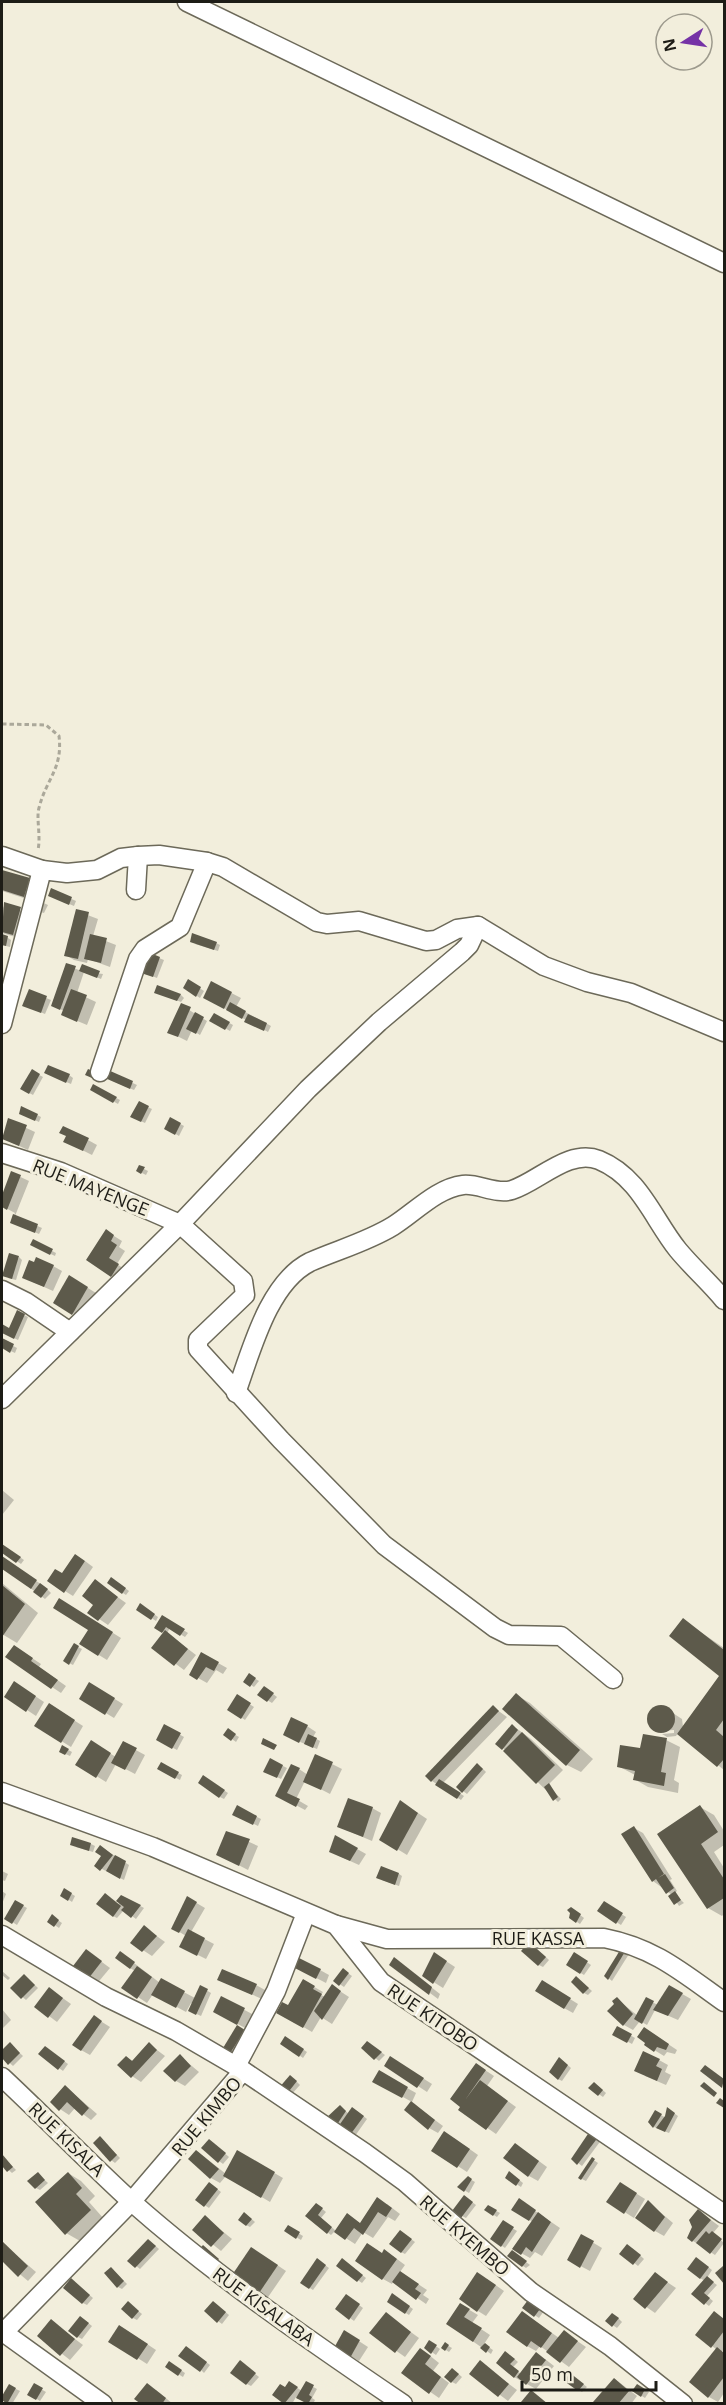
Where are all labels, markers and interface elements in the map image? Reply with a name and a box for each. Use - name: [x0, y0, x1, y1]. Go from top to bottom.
- north arrow: [654, 12, 714, 72]
- text: N: [657, 36, 681, 54]
- street label: RUE MAYENGE: [29, 1153, 153, 1221]
- street label: RUE KASSA: [492, 1926, 585, 1950]
- street label: RUE KITOBO: [383, 1978, 483, 2056]
- street label: RUE KIMBO: [166, 2071, 246, 2161]
- street label: RUE KISALA: [24, 2097, 111, 2182]
- street label: RUE KYEMBO: [415, 2189, 515, 2281]
- street label: RUE KISALABA: [208, 2261, 320, 2351]
- scale bar: [522, 2354, 656, 2392]
- text: 50 m: [531, 2362, 573, 2386]

